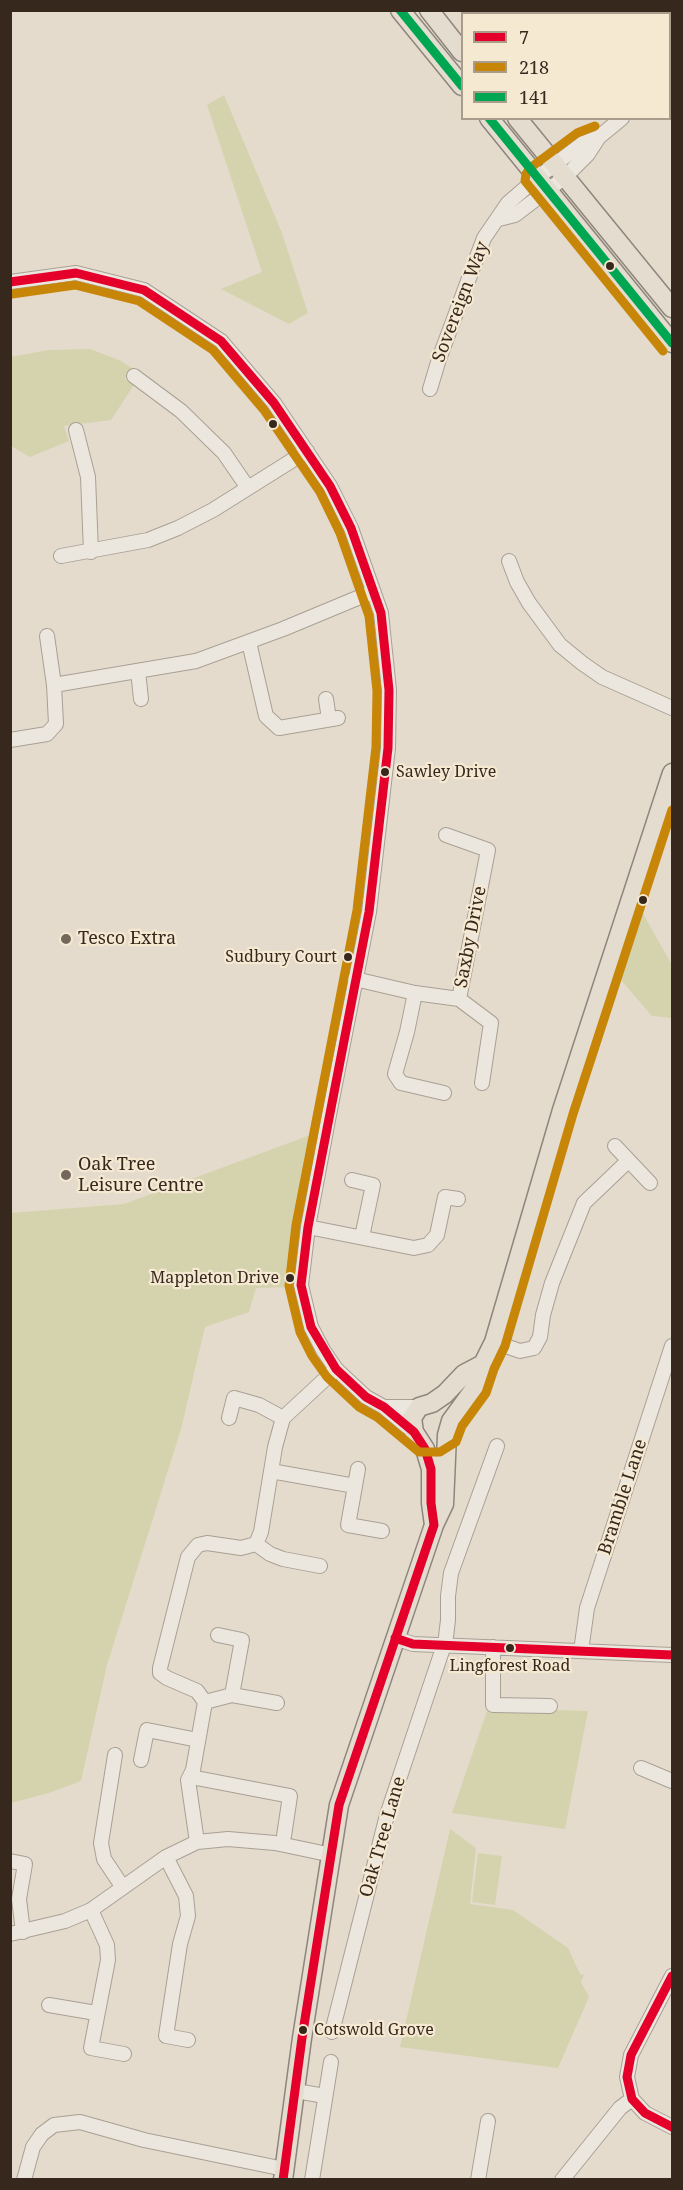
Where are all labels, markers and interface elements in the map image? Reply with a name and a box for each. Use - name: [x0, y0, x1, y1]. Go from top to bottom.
- legend: [461, 12, 671, 120]
- text: 7: [519, 25, 529, 49]
- text: 218: [519, 55, 549, 79]
- text: 141: [519, 85, 549, 109]
- street label: Sovereign Way: [428, 239, 494, 365]
- unlabelled marker: [604, 260, 616, 272]
- unlabelled marker: [267, 418, 279, 430]
- place label: Sawley Drive: [396, 762, 496, 782]
- marker: Sawley Drive: [379, 766, 391, 778]
- street label: Saxby Drive: [451, 884, 491, 990]
- unlabelled marker: [637, 894, 649, 906]
- place label: Tesco Extra: [78, 928, 176, 950]
- marker: Tesco Extra: [59, 932, 73, 946]
- place label: Sudbury Court: [225, 947, 337, 967]
- marker: Sudbury Court: [342, 951, 354, 963]
- place label: Oak Tree Leisure Centre: [78, 1154, 204, 1196]
- marker: Oak Tree Leisure Centre: [59, 1168, 73, 1182]
- place label: Mappleton Drive: [150, 1268, 279, 1288]
- marker: Mappleton Drive: [284, 1272, 296, 1284]
- street label: Bramble Lane: [594, 1436, 652, 1558]
- marker: Lingforest Road: [504, 1642, 516, 1654]
- place label: Lingforest Road: [450, 1656, 570, 1676]
- street label: Oak Tree Lane: [355, 1774, 411, 1900]
- place label: Cotswold Grove: [314, 2020, 434, 2040]
- marker: Cotswold Grove: [297, 2024, 309, 2036]

